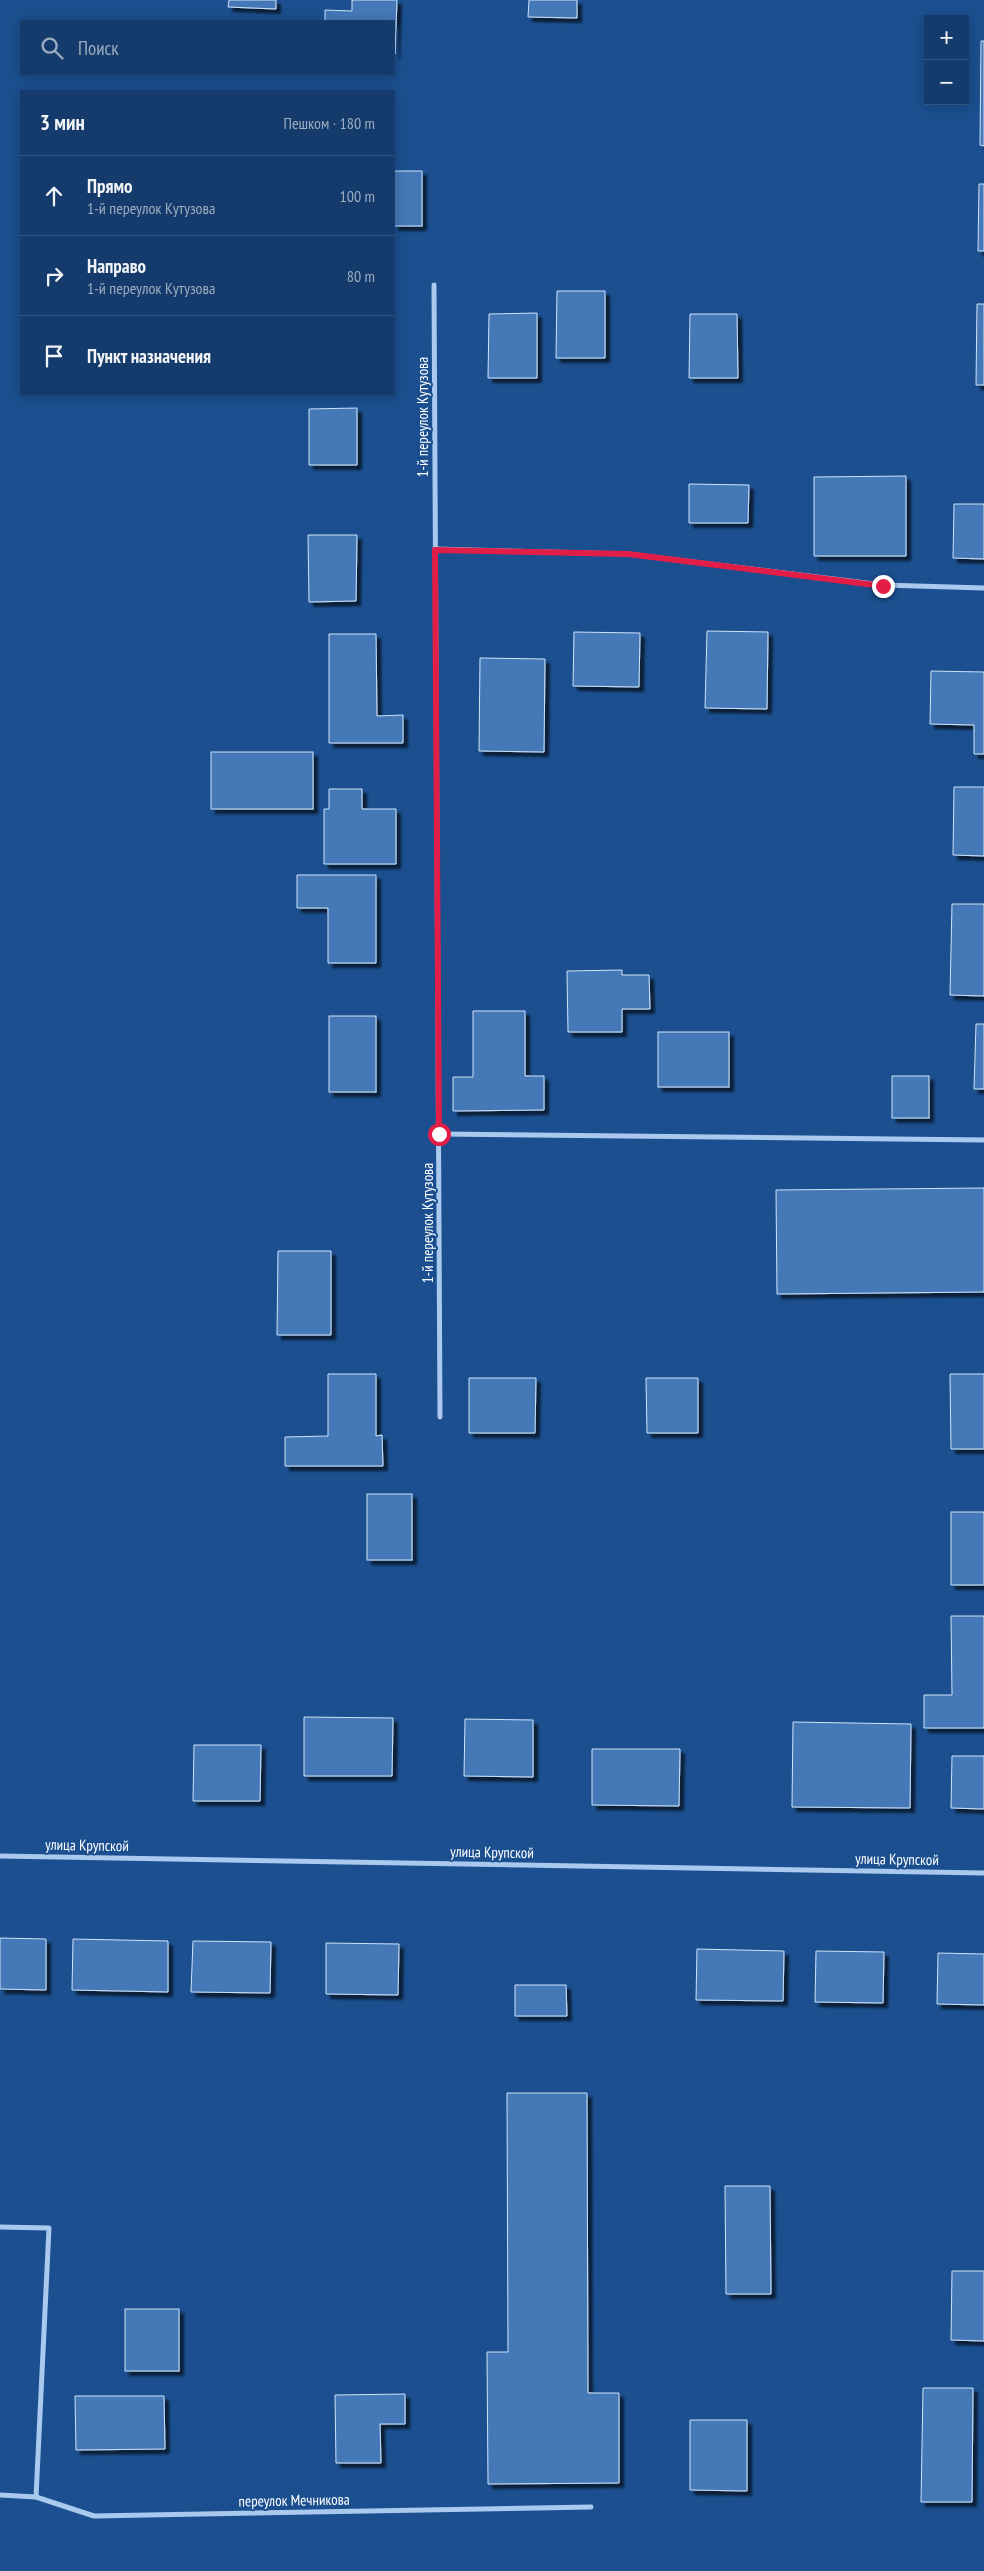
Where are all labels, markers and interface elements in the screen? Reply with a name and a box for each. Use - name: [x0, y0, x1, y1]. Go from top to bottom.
- map controls: [924, 15, 969, 105]
- button: +: [924, 15, 969, 60]
- search box: [20, 20, 395, 75]
- icon: search: [38, 34, 66, 62]
- text: Поиск: [78, 36, 119, 60]
- button: −: [924, 60, 969, 105]
- text: 3 мин: [40, 109, 85, 136]
- text: Пешком · 180 m: [284, 113, 375, 133]
- text: Прямо: [87, 174, 132, 198]
- icon: ahead: [40, 182, 68, 210]
- text: 100 m: [340, 186, 375, 206]
- text: 1-й переулок Кутузова: [87, 198, 215, 218]
- text: Направо: [87, 254, 146, 278]
- icon: right: [40, 262, 68, 290]
- text: 80 m: [347, 266, 375, 286]
- text: 1-й переулок Кутузова: [87, 278, 215, 298]
- icon: arrive: [40, 342, 68, 370]
- text: Пункт назначения: [87, 344, 211, 368]
- street label: 1-й переулок Кутузова: [413, 357, 432, 477]
- route end: [872, 575, 895, 598]
- route start: [428, 1123, 451, 1146]
- street label: 1-й переулок Кутузова: [418, 1163, 437, 1283]
- street label: улица Крупской: [45, 1835, 129, 1855]
- street label: улица Крупской: [450, 1842, 534, 1862]
- street label: улица Крупской: [855, 1849, 939, 1869]
- street label: переулок Мечникова: [238, 2490, 350, 2510]

